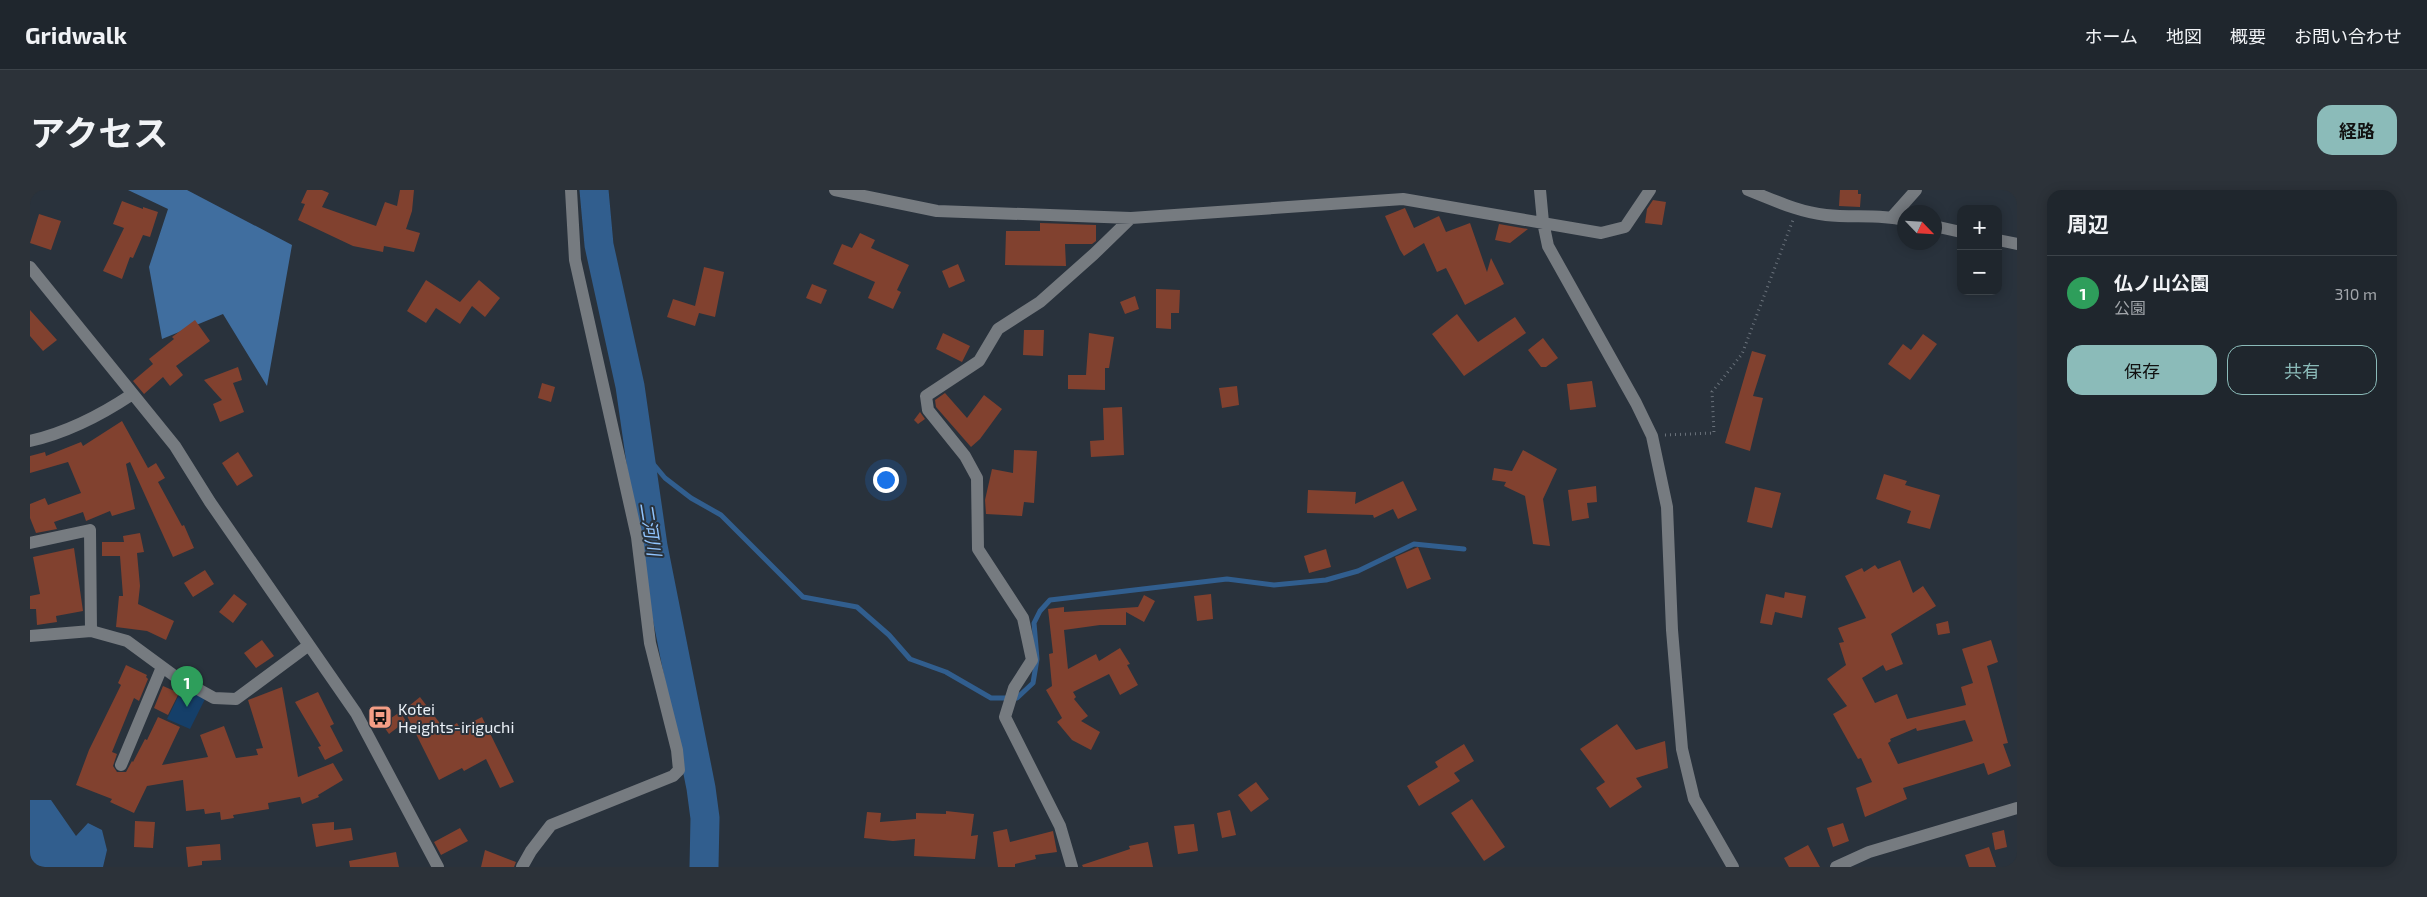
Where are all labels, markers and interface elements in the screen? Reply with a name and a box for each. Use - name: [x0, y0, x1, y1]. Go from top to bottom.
- text: Gridwalk: [25, 20, 127, 49]
- text: ホーム: [2085, 25, 2138, 47]
- text: 地図: [2166, 25, 2202, 47]
- text: 概要: [2230, 25, 2266, 47]
- text: お問い合わせ: [2294, 25, 2402, 47]
- button: 経路: [2317, 105, 2397, 155]
- text: アクセス: [30, 111, 168, 153]
- north arrow: [1897, 205, 1942, 250]
- map controls: [1957, 205, 2002, 295]
- button: +: [1957, 205, 2002, 250]
- text: 周辺: [2067, 211, 2109, 236]
- button: −: [1957, 250, 2002, 295]
- text: 仏ノ山公園: [2114, 271, 2209, 294]
- text: 1: [2080, 284, 2086, 303]
- text: 310 m: [2335, 284, 2377, 303]
- text: 公園: [2114, 298, 2146, 317]
- button: 保存: [2067, 345, 2217, 395]
- button: 共有: [2227, 345, 2377, 395]
- your location: [873, 467, 899, 493]
- water label: 二河川: [636, 501, 666, 559]
- pin: 1: [171, 666, 203, 707]
- place label: Kotei Heights-iriguchi: [398, 699, 514, 736]
- bus stop icon: Kotei Heights-iriguchi: [367, 704, 393, 730]

